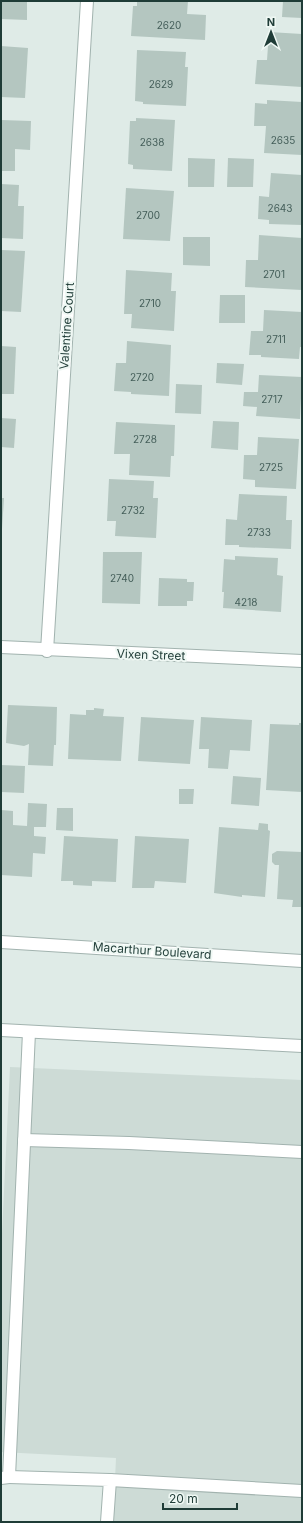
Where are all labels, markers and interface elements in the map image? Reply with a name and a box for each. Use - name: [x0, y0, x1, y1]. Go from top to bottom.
- north arrow: [251, 12, 291, 52]
- text: N: [267, 15, 275, 29]
- house number: 2620: [157, 19, 181, 31]
- house number: 2629: [149, 78, 173, 90]
- house number: 2635: [271, 134, 295, 146]
- house number: 2638: [140, 136, 164, 148]
- house number: 2643: [268, 202, 292, 214]
- house number: 2700: [136, 209, 160, 221]
- house number: 2701: [263, 268, 285, 280]
- street label: Valentine Court: [56, 282, 77, 370]
- house number: 2710: [139, 297, 161, 309]
- house number: 2711: [266, 333, 286, 345]
- house number: 2720: [130, 371, 154, 383]
- house number: 2717: [261, 393, 283, 405]
- house number: 2728: [133, 433, 157, 445]
- house number: 2725: [259, 461, 283, 473]
- house number: 2732: [121, 504, 145, 516]
- house number: 2733: [247, 526, 271, 538]
- house number: 2740: [110, 572, 134, 584]
- house number: 4218: [235, 596, 257, 608]
- street label: Vixen Street: [116, 646, 186, 663]
- street label: Macarthur Boulevard: [92, 939, 212, 962]
- scale bar: [163, 1485, 237, 1511]
- text: 20 m: [169, 1491, 198, 1506]

